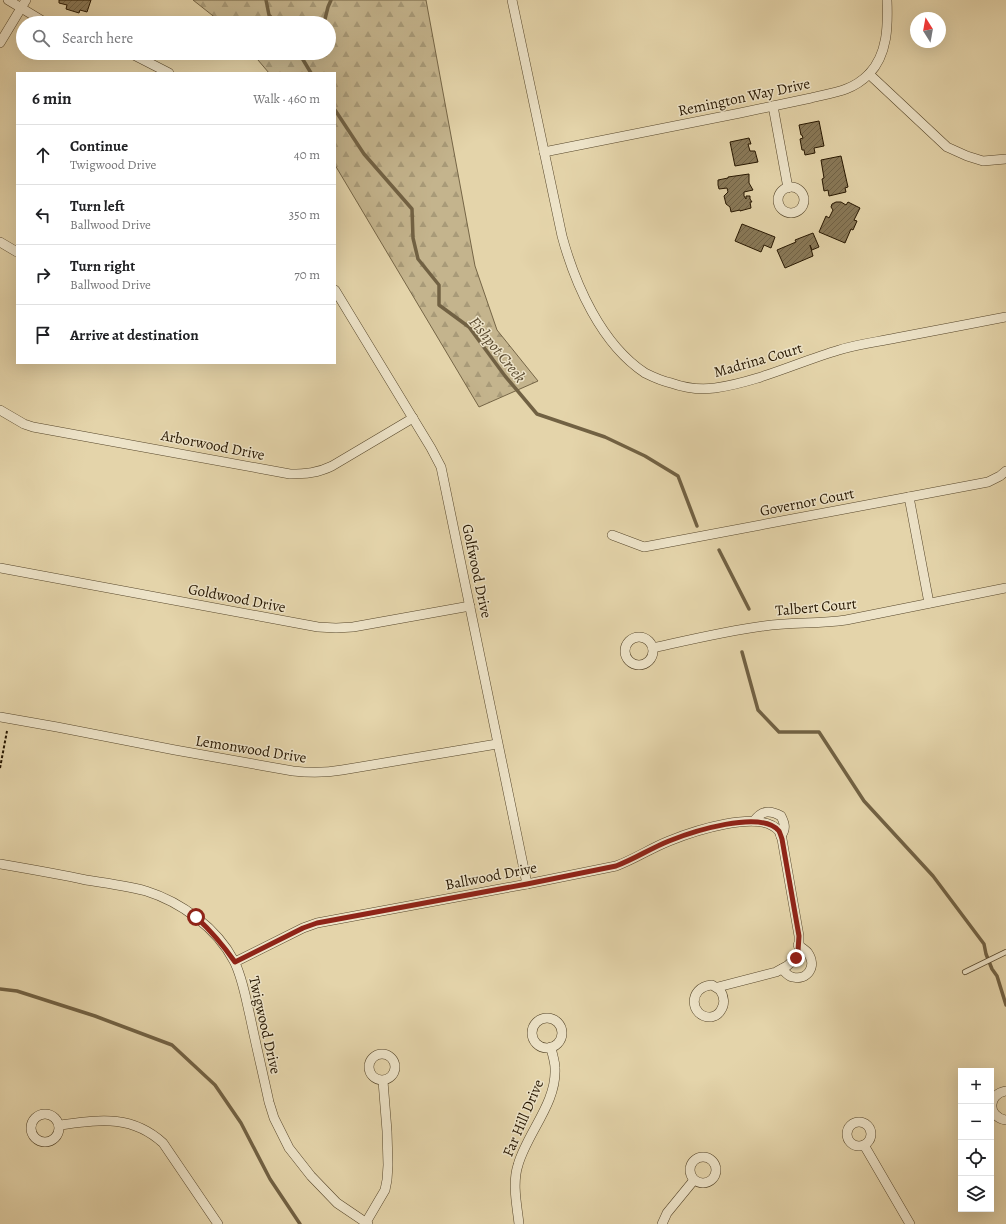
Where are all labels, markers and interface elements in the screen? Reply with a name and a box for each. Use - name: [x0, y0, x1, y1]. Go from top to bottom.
- north arrow: [910, 12, 946, 48]
- search box: [16, 16, 336, 60]
- icon: search: [30, 27, 52, 49]
- text: Search here: [62, 28, 133, 48]
- street label: Remington Way Drive: [676, 73, 812, 121]
- text: 6 min: [32, 87, 72, 110]
- text: Walk · 460 m: [253, 90, 320, 107]
- text: Continue: [70, 136, 128, 156]
- icon: ahead: [32, 144, 54, 166]
- text: 40 m: [294, 146, 320, 163]
- text: Twigwood Drive: [70, 156, 156, 173]
- text: Turn left: [70, 196, 125, 216]
- icon: left: [32, 204, 54, 226]
- text: 350 m: [289, 206, 320, 223]
- text: Ballwood Drive: [70, 216, 151, 233]
- text: Turn right: [70, 256, 135, 276]
- icon: right: [32, 264, 54, 286]
- text: 70 m: [294, 266, 320, 283]
- text: Ballwood Drive: [70, 276, 151, 293]
- water label: Fishpot Creek: [464, 312, 531, 387]
- icon: arrive: [32, 324, 54, 346]
- text: Arrive at destination: [70, 325, 199, 345]
- street label: Madrina Court: [711, 338, 805, 382]
- street label: Arborwood Drive: [158, 425, 267, 465]
- street label: Governor Court: [758, 483, 856, 521]
- street label: Golfwood Drive: [457, 522, 497, 620]
- street label: Goldwood Drive: [187, 579, 288, 617]
- street label: Talbert Court: [775, 593, 857, 621]
- street label: Lemonwood Drive: [194, 730, 308, 768]
- street label: Ballwood Drive: [443, 857, 539, 895]
- route start: [187, 908, 205, 926]
- route end: [787, 949, 805, 967]
- street label: Twigwood Drive: [244, 974, 286, 1076]
- map controls: [958, 1068, 994, 1212]
- button: +: [958, 1068, 994, 1104]
- street label: Far Hill Drive: [498, 1076, 548, 1160]
- button: −: [958, 1104, 994, 1140]
- button: locate: [958, 1140, 994, 1176]
- button: layers: [958, 1176, 994, 1212]

